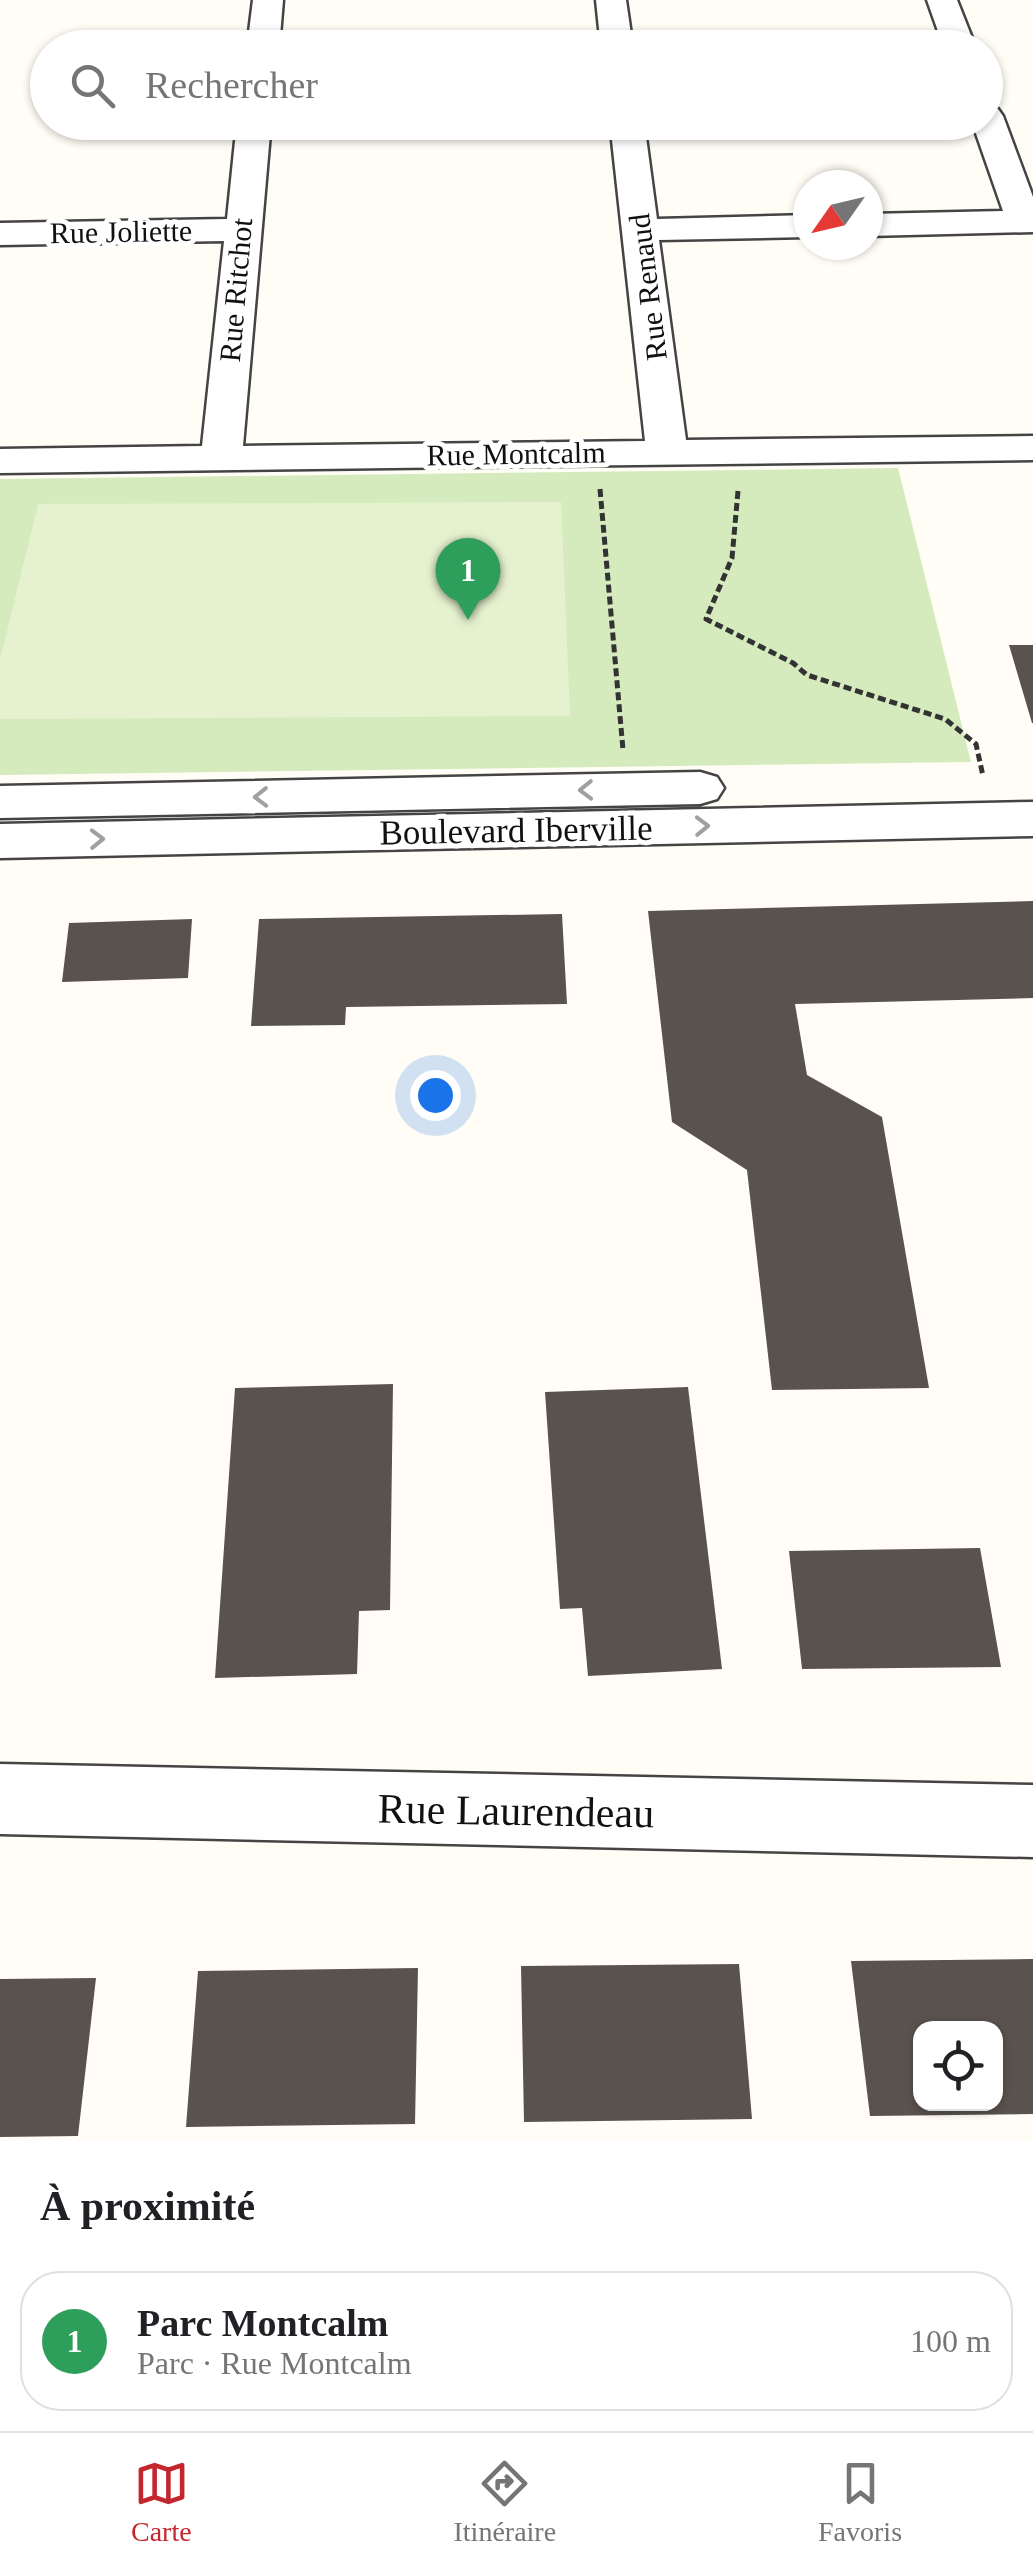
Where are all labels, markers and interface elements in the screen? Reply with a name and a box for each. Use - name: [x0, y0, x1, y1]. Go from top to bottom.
- search box: [30, 30, 1003, 140]
- icon: search: [65, 58, 120, 113]
- text: Rechercher: [145, 64, 318, 106]
- north arrow: [793, 170, 883, 260]
- street label: Rue Renaud: [622, 212, 673, 362]
- street label: Rue Joliette: [49, 214, 193, 249]
- street label: Rue Ritchot: [213, 216, 258, 363]
- street label: Rue Montcalm: [426, 435, 606, 472]
- pin: 1: [436, 538, 500, 620]
- one-way arrow: [577, 779, 592, 801]
- one-way arrow: [252, 786, 268, 807]
- street label: Boulevard Iberville: [379, 809, 653, 852]
- one-way arrow: [696, 815, 711, 837]
- one-way arrow: [90, 828, 106, 849]
- your location: [410, 1070, 461, 1121]
- street label: Rue Laurendeau: [377, 1786, 655, 1836]
- map controls: [913, 2021, 1003, 2111]
- button: locate: [913, 2021, 1003, 2111]
- text: À proximité: [40, 2183, 255, 2229]
- text: Parc Montcalm: [137, 2302, 389, 2344]
- text: 1: [67, 2323, 83, 2359]
- text: 100 m: [910, 2323, 991, 2359]
- text: Parc · Rue Montcalm: [137, 2345, 412, 2381]
- tab: Carte: [131, 2456, 192, 2548]
- tab: Itinéraire: [454, 2456, 556, 2548]
- tab: Favoris: [818, 2456, 902, 2548]

